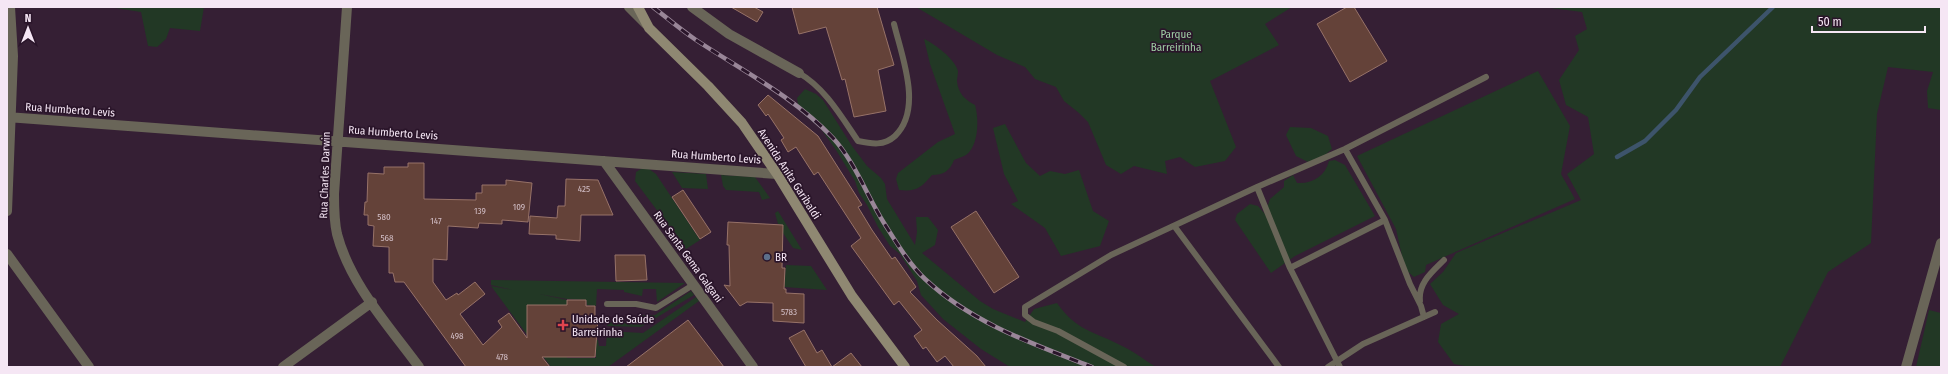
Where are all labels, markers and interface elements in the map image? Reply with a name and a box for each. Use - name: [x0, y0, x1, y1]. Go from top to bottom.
- north arrow: [8, 8, 48, 48]
- scale bar: [1812, 8, 1925, 34]
- text: N: [25, 12, 31, 25]
- text: 50 m: [1818, 15, 1842, 29]
- park label: Parque Barreirinha: [1151, 28, 1201, 54]
- street label: Rua Humberto Levis: [25, 100, 116, 120]
- street label: Rua Humberto Levis: [348, 123, 439, 143]
- street label: Avenida Anita Garibaldi: [755, 126, 823, 222]
- street label: Rua Charles Darwin: [317, 131, 333, 219]
- street label: Rua Humberto Levis: [671, 147, 762, 167]
- house number: 425: [578, 184, 590, 194]
- house number: 109: [513, 202, 525, 212]
- house number: 139: [474, 206, 486, 216]
- street label: Rua Santa Gema Galgani: [651, 209, 726, 305]
- house number: 580: [377, 212, 391, 222]
- house number: 147: [430, 216, 442, 226]
- house number: 568: [380, 233, 394, 243]
- place label: BR: [775, 251, 787, 264]
- marker: BR: [762, 252, 772, 262]
- house number: 5783: [781, 307, 797, 317]
- place label: Unidade de Saúde Barreirinha: [572, 313, 654, 339]
- marker: Unidade de Saúde Barreirinha: [557, 319, 569, 331]
- house number: 498: [450, 331, 464, 341]
- house number: 478: [496, 352, 509, 362]

